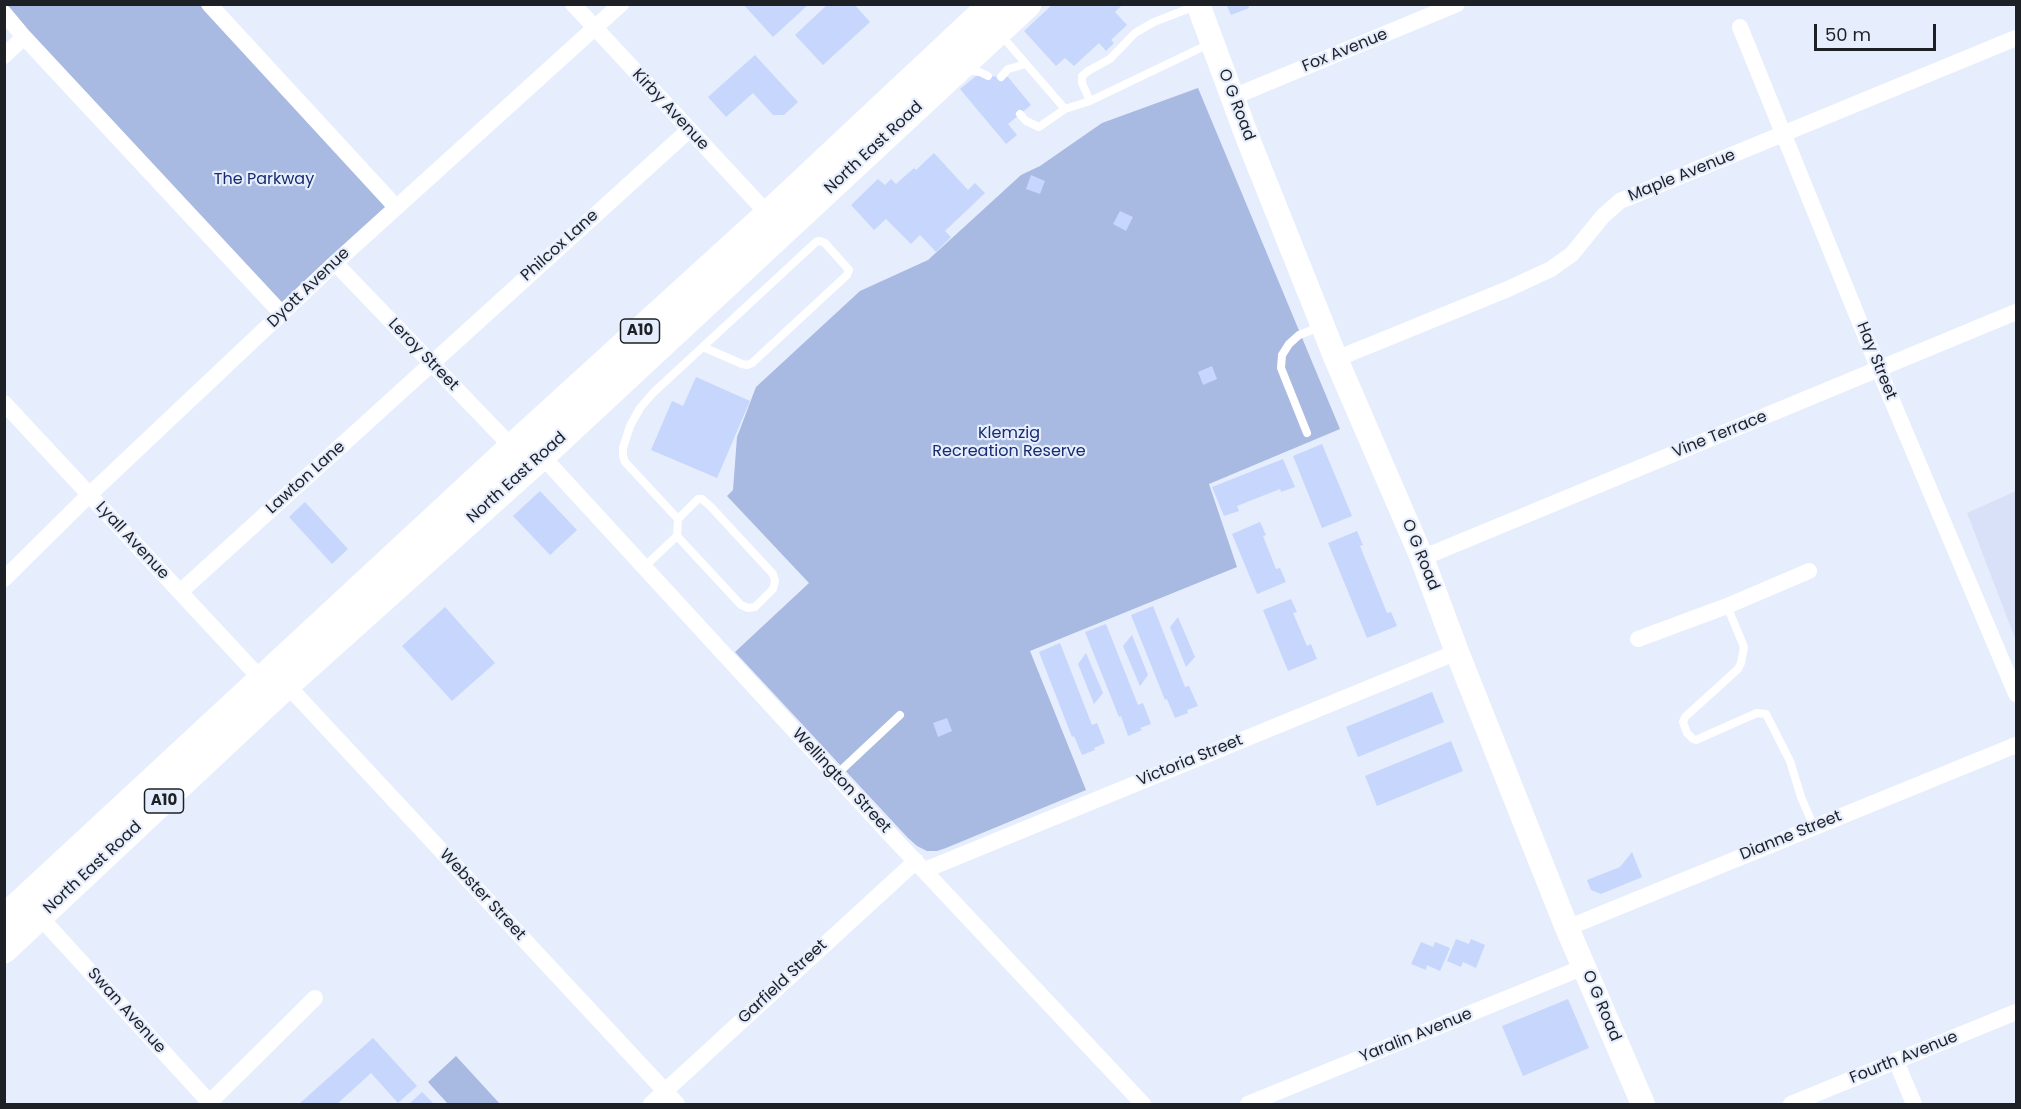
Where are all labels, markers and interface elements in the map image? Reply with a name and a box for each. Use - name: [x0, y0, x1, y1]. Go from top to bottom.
- scale bar: [1817, 12, 1938, 50]
- text: 50 m: [1825, 22, 1871, 47]
- street label: Fox Avenue: [1300, 25, 1390, 77]
- street label: Kirby Avenue: [628, 66, 712, 154]
- street label: O G Road: [1214, 66, 1258, 144]
- street label: North East Road: [821, 98, 927, 198]
- street label: Maple Avenue: [1626, 146, 1738, 206]
- park label: The Parkway: [214, 170, 314, 190]
- street label: Philcox Lane: [517, 206, 603, 286]
- street label: Dyott Avenue: [264, 244, 354, 332]
- street label: Leroy Street: [384, 315, 462, 395]
- road number: A10: [620, 319, 660, 343]
- street label: Hay Street: [1852, 319, 1900, 403]
- street label: Vine Terrace: [1670, 407, 1770, 463]
- park label: Klemzig Recreation Reserve: [932, 424, 1086, 462]
- street label: North East Road: [463, 428, 571, 528]
- street label: Lawton Lane: [263, 438, 349, 518]
- street label: Lyall Avenue: [91, 498, 173, 584]
- street label: O G Road: [1397, 517, 1443, 593]
- street label: Wellington Street: [788, 725, 894, 837]
- street label: Victoria Street: [1134, 731, 1246, 791]
- road number: A10: [144, 789, 184, 813]
- street label: Dianne Street: [1738, 807, 1844, 865]
- street label: North East Road: [40, 818, 146, 918]
- street label: Webster Street: [435, 845, 529, 945]
- street label: Garfield Street: [735, 936, 831, 1028]
- street label: Swan Avenue: [83, 964, 169, 1058]
- street label: O G Road: [1577, 968, 1625, 1044]
- street label: Yaralin Avenue: [1357, 1005, 1475, 1067]
- street label: Fourth Avenue: [1847, 1028, 1961, 1088]

